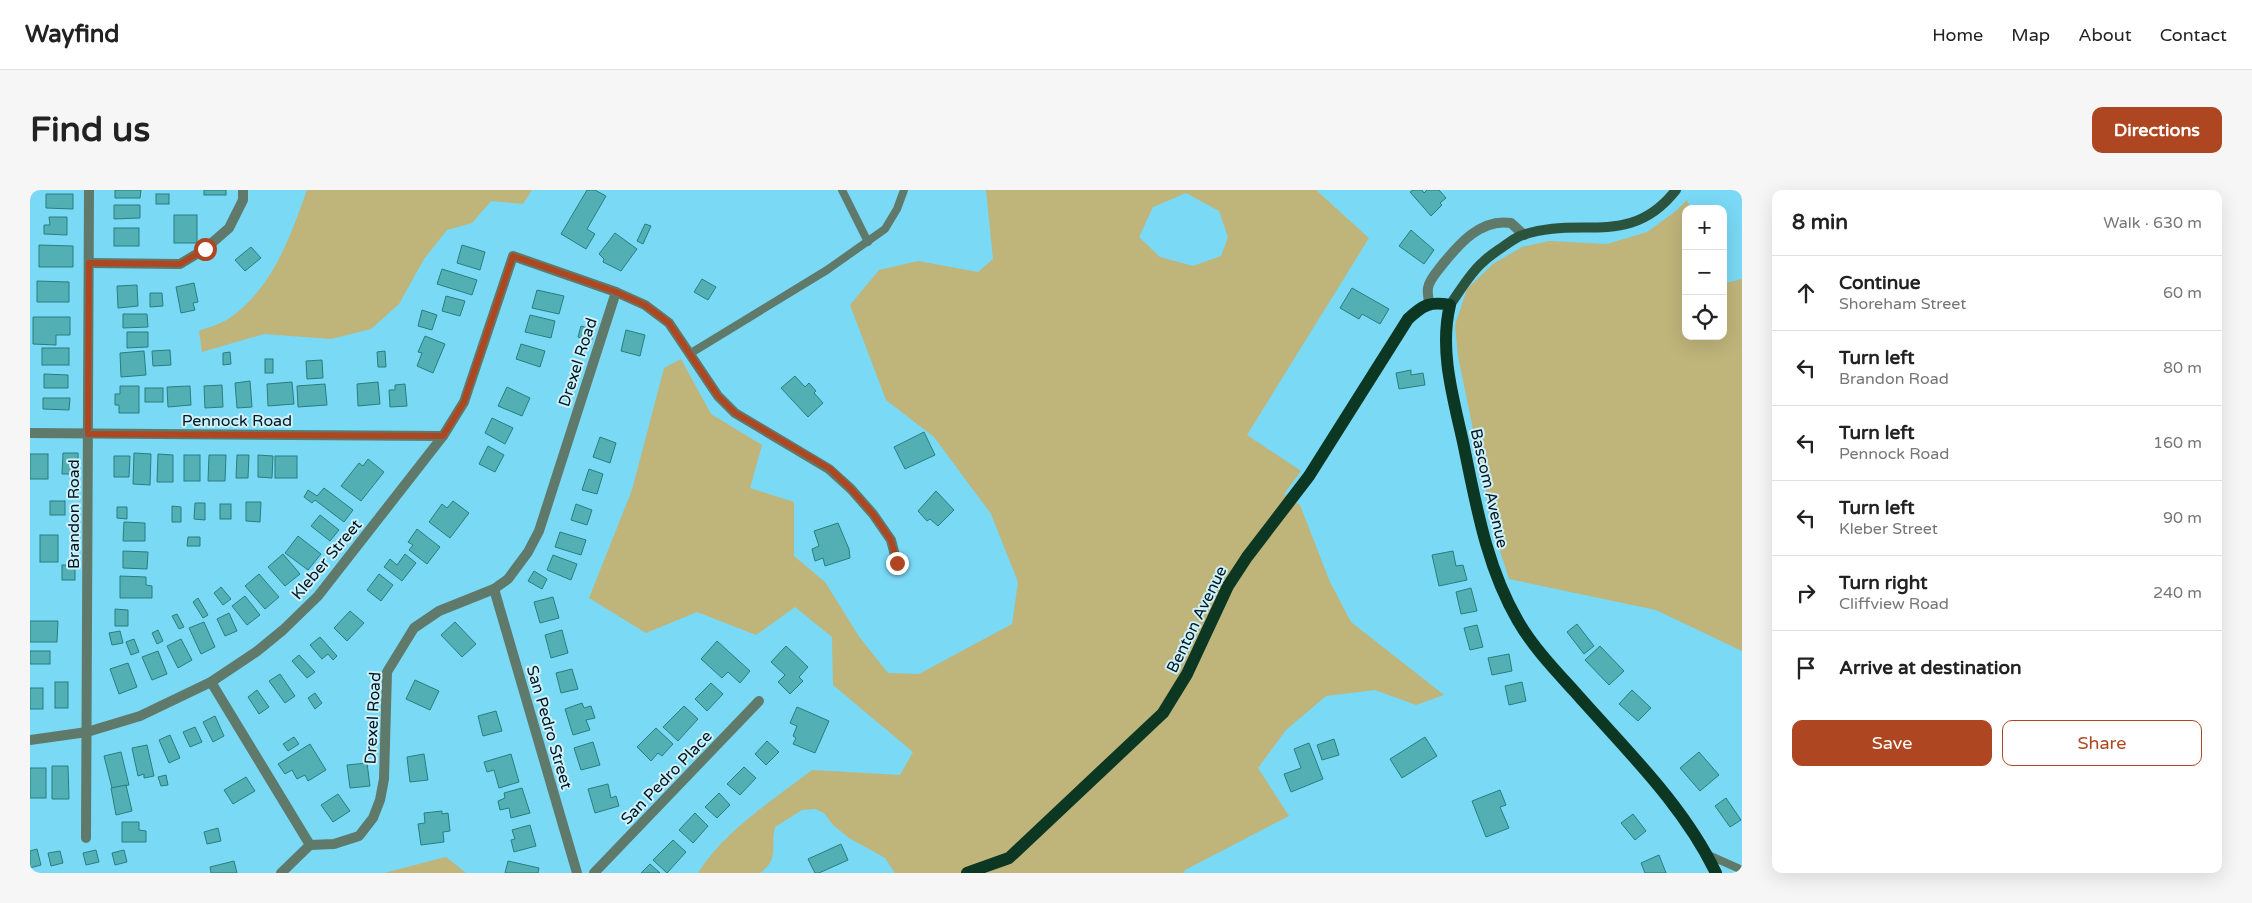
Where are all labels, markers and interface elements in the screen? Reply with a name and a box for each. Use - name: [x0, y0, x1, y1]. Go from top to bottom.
- text: Wayfind: [25, 20, 120, 49]
- text: Home: [1932, 24, 1983, 46]
- text: Map: [2011, 24, 2050, 46]
- text: About: [2078, 24, 2132, 46]
- text: Contact: [2160, 24, 2227, 46]
- button: Directions: [2092, 107, 2222, 153]
- text: Find us: [30, 109, 150, 151]
- map controls: [1682, 205, 1727, 340]
- button: +: [1682, 205, 1727, 250]
- text: 8 min: [1792, 210, 1848, 235]
- text: Walk · 630 m: [2103, 213, 2202, 233]
- route start: [194, 238, 217, 261]
- button: −: [1682, 250, 1727, 295]
- text: Continue: [1839, 272, 1921, 294]
- icon: ahead: [1792, 279, 1820, 307]
- text: 60 m: [2163, 283, 2202, 303]
- text: Shoreham Street: [1839, 294, 1966, 314]
- button: locate: [1682, 295, 1727, 340]
- street label: Drexel Road: [554, 315, 602, 409]
- text: Turn left: [1839, 347, 1915, 369]
- icon: left: [1792, 354, 1820, 382]
- text: 80 m: [2163, 358, 2202, 378]
- text: Brandon Road: [1839, 369, 1949, 389]
- street label: Pennock Road: [182, 411, 292, 431]
- text: Turn left: [1839, 422, 1915, 444]
- street label: Bascom Avenue: [1466, 427, 1513, 550]
- icon: left: [1792, 429, 1820, 457]
- text: 160 m: [2153, 433, 2202, 453]
- text: Pennock Road: [1839, 444, 1949, 464]
- street label: Brandon Road: [64, 459, 84, 569]
- text: Turn left: [1839, 497, 1915, 519]
- icon: left: [1792, 504, 1820, 532]
- text: 90 m: [2163, 508, 2202, 528]
- street label: Kleber Street: [287, 515, 366, 604]
- text: Kleber Street: [1839, 519, 1938, 539]
- route end: [886, 552, 909, 575]
- street label: Benton Avenue: [1162, 563, 1231, 676]
- text: Turn right: [1839, 572, 1927, 594]
- icon: right: [1792, 579, 1820, 607]
- text: 240 m: [2153, 583, 2202, 603]
- text: Cliffview Road: [1839, 594, 1949, 614]
- icon: arrive: [1792, 654, 1820, 682]
- text: Arrive at destination: [1839, 657, 2022, 679]
- street label: San Pedro Street: [522, 663, 576, 792]
- street label: Drexel Road: [361, 671, 385, 765]
- button: Save: [1792, 720, 1992, 766]
- button: Share: [2002, 720, 2202, 766]
- street label: San Pedro Place: [617, 726, 717, 829]

